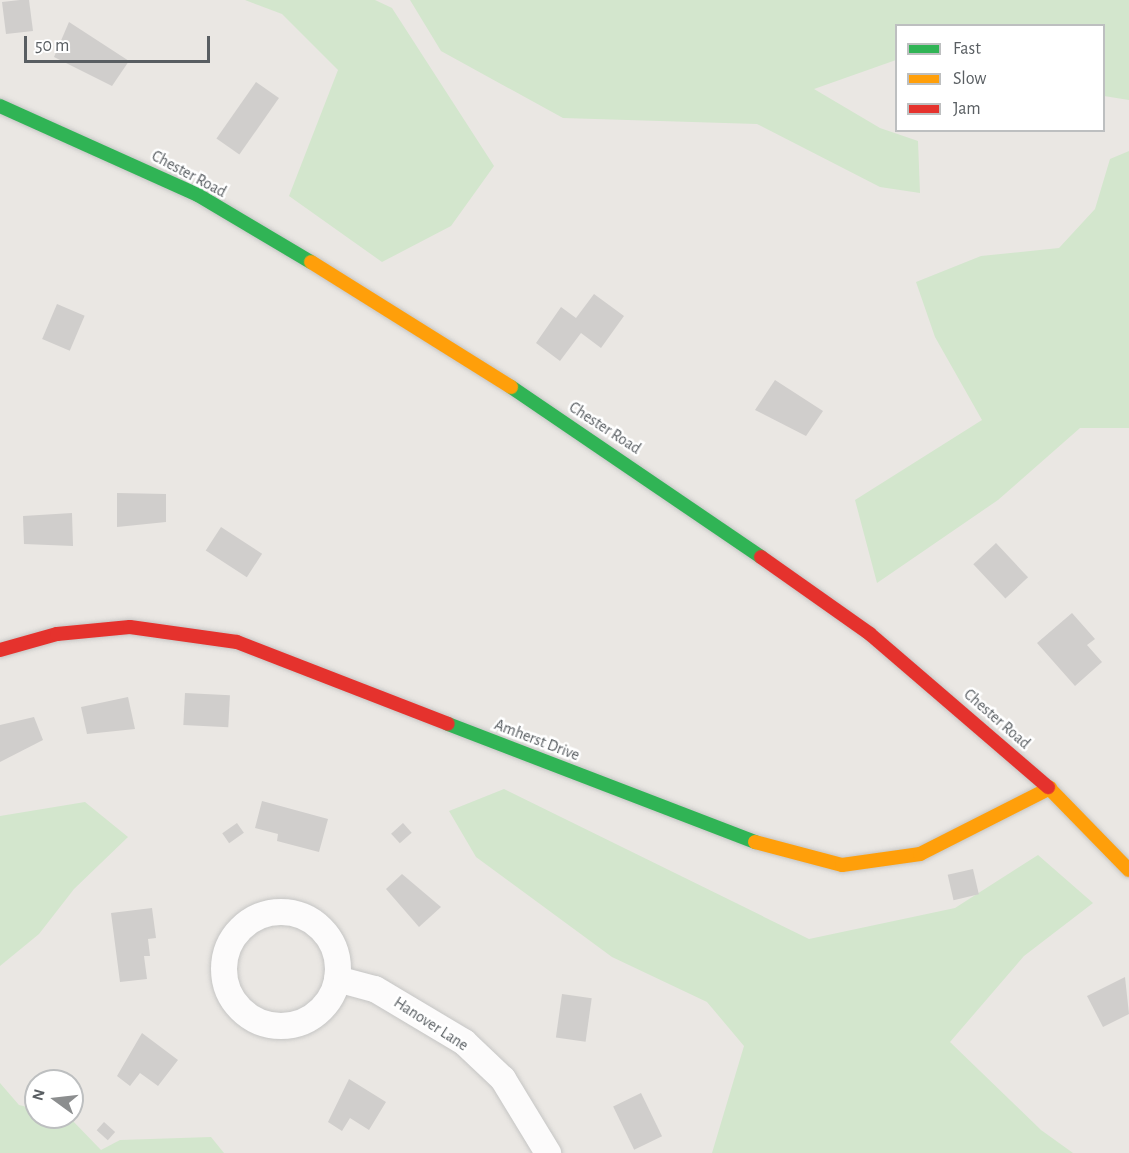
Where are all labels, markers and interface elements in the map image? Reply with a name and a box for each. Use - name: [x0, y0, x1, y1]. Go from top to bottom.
- scale bar: [27, 24, 213, 62]
- legend: [895, 24, 1105, 132]
- text: 50 m: [35, 37, 69, 55]
- text: Fast: [953, 40, 981, 58]
- text: Slow: [953, 70, 986, 88]
- text: Jam: [953, 100, 981, 118]
- street label: Chester Road: [148, 146, 230, 202]
- street label: Chester Road: [565, 398, 645, 458]
- street label: Chester Road: [960, 685, 1034, 753]
- street label: Amherst Drive: [492, 715, 582, 765]
- street label: Hanover Lane: [390, 993, 472, 1055]
- north arrow: [24, 1069, 84, 1129]
- text: N: [29, 1087, 48, 1102]

